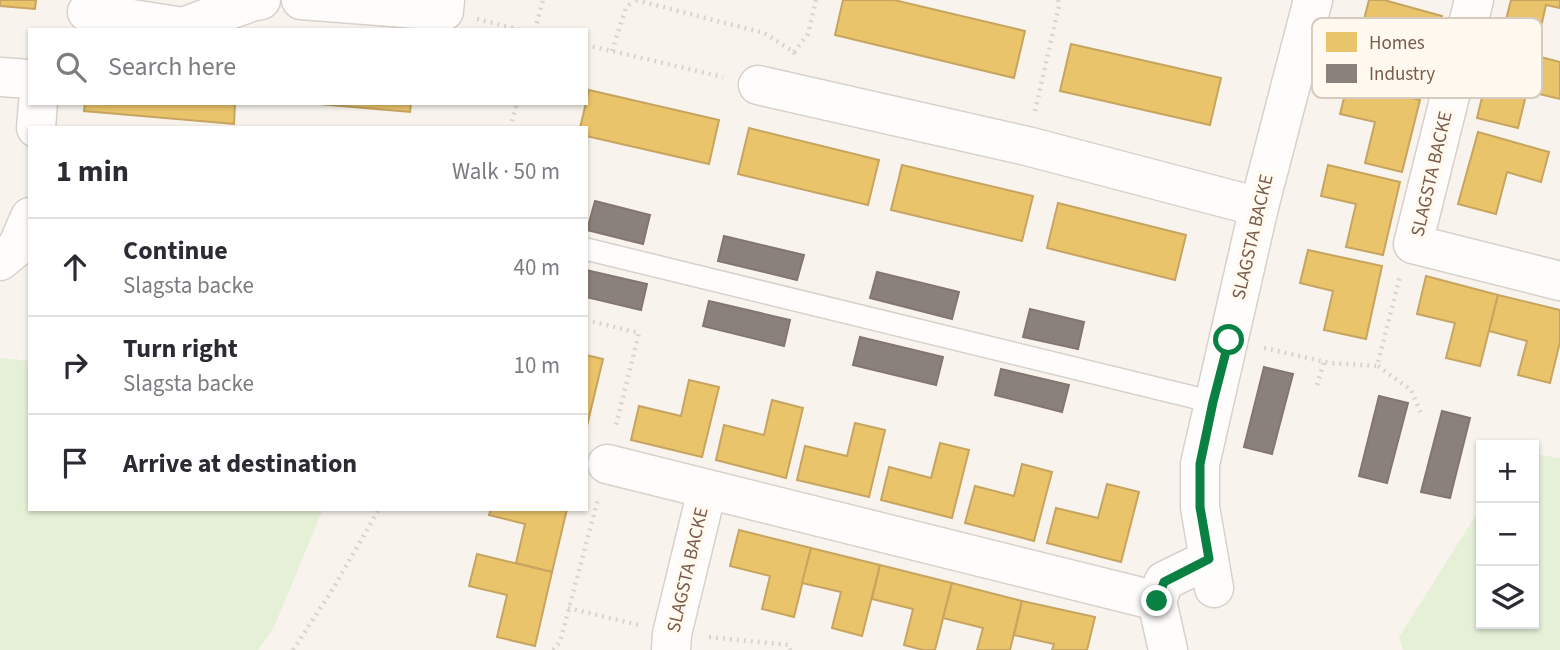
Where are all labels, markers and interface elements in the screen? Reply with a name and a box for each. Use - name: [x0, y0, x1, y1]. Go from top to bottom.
- legend: [1312, 18, 1542, 98]
- search box: [28, 28, 588, 105]
- text: Homes: [1369, 30, 1425, 57]
- icon: search: [52, 48, 90, 86]
- text: Search here: [108, 48, 236, 85]
- text: Industry: [1369, 61, 1435, 88]
- street label: SLAGSTA BACKE: [1404, 109, 1460, 239]
- text: 1 min: [56, 150, 129, 193]
- text: Walk · 50 m: [452, 155, 560, 188]
- street label: SLAGSTA BACKE: [1225, 172, 1281, 302]
- text: Continue: [123, 232, 228, 269]
- icon: ahead: [56, 248, 94, 286]
- text: 40 m: [513, 251, 560, 284]
- text: Slagsta backe: [123, 269, 254, 302]
- route start: [1213, 324, 1244, 355]
- text: Turn right: [123, 330, 238, 367]
- icon: right: [56, 346, 94, 384]
- text: 10 m: [513, 349, 560, 382]
- text: Slagsta backe: [123, 367, 254, 400]
- map controls: [1476, 440, 1539, 629]
- button: +: [1476, 440, 1539, 503]
- icon: arrive: [56, 444, 94, 482]
- text: Arrive at destination: [123, 445, 357, 482]
- button: −: [1476, 503, 1539, 566]
- street label: SLAGSTA BACKE: [660, 505, 716, 635]
- button: layers: [1476, 566, 1539, 629]
- route end: [1141, 585, 1172, 616]

